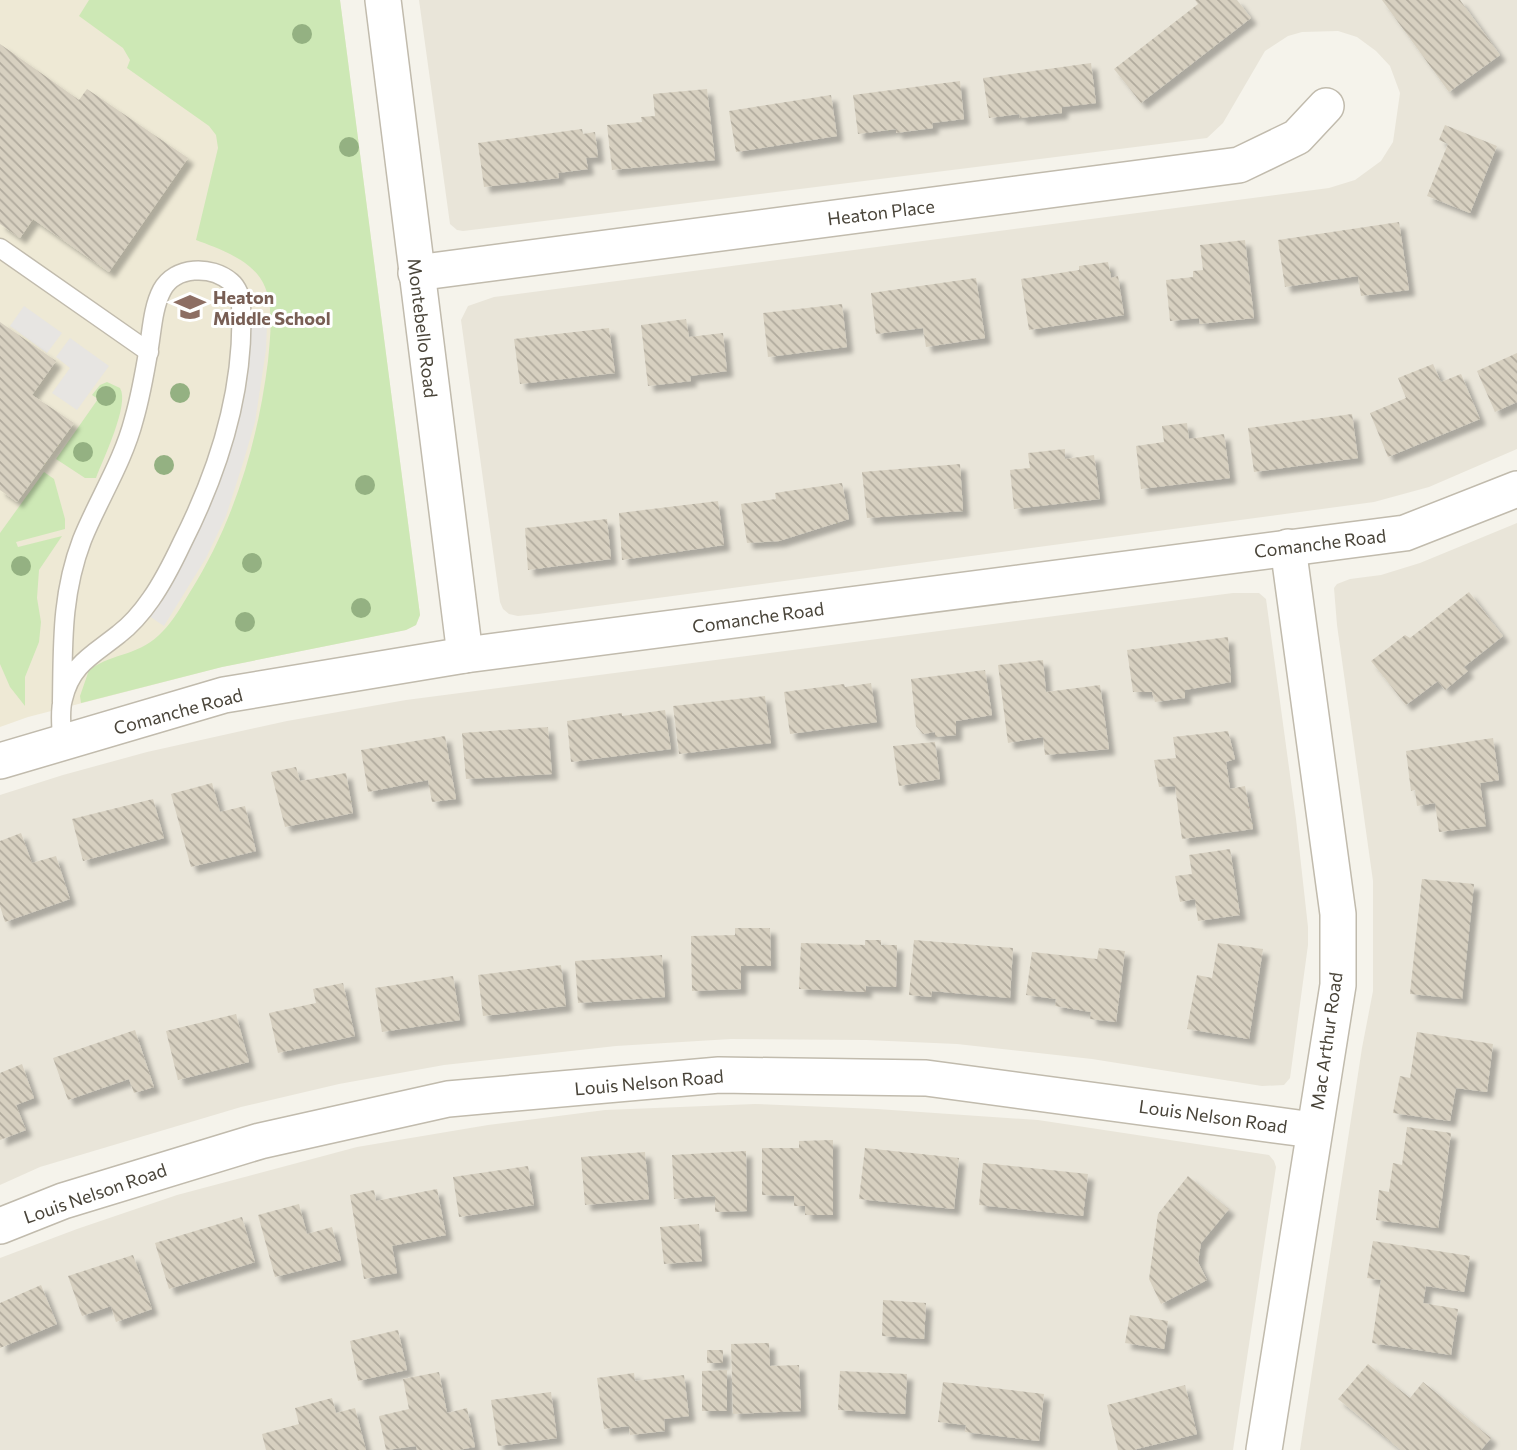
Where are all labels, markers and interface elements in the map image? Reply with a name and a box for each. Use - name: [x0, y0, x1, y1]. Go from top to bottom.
- street label: Heaton Place: [826, 195, 936, 229]
- street label: Montebello Road: [404, 257, 442, 399]
- place label: Heaton Middle School: [213, 286, 331, 329]
- school or university icon: Heaton Middle School: [173, 290, 207, 324]
- street label: Comanche Road: [1253, 524, 1387, 562]
- street label: Comanche Road: [691, 597, 825, 637]
- street label: Comanche Road: [111, 683, 245, 739]
- street label: Mac Arthur Road: [1305, 971, 1347, 1111]
- street label: Louis Nelson Road: [573, 1065, 725, 1099]
- street label: Louis Nelson Road: [1137, 1095, 1289, 1137]
- street label: Louis Nelson Road: [21, 1158, 169, 1228]

